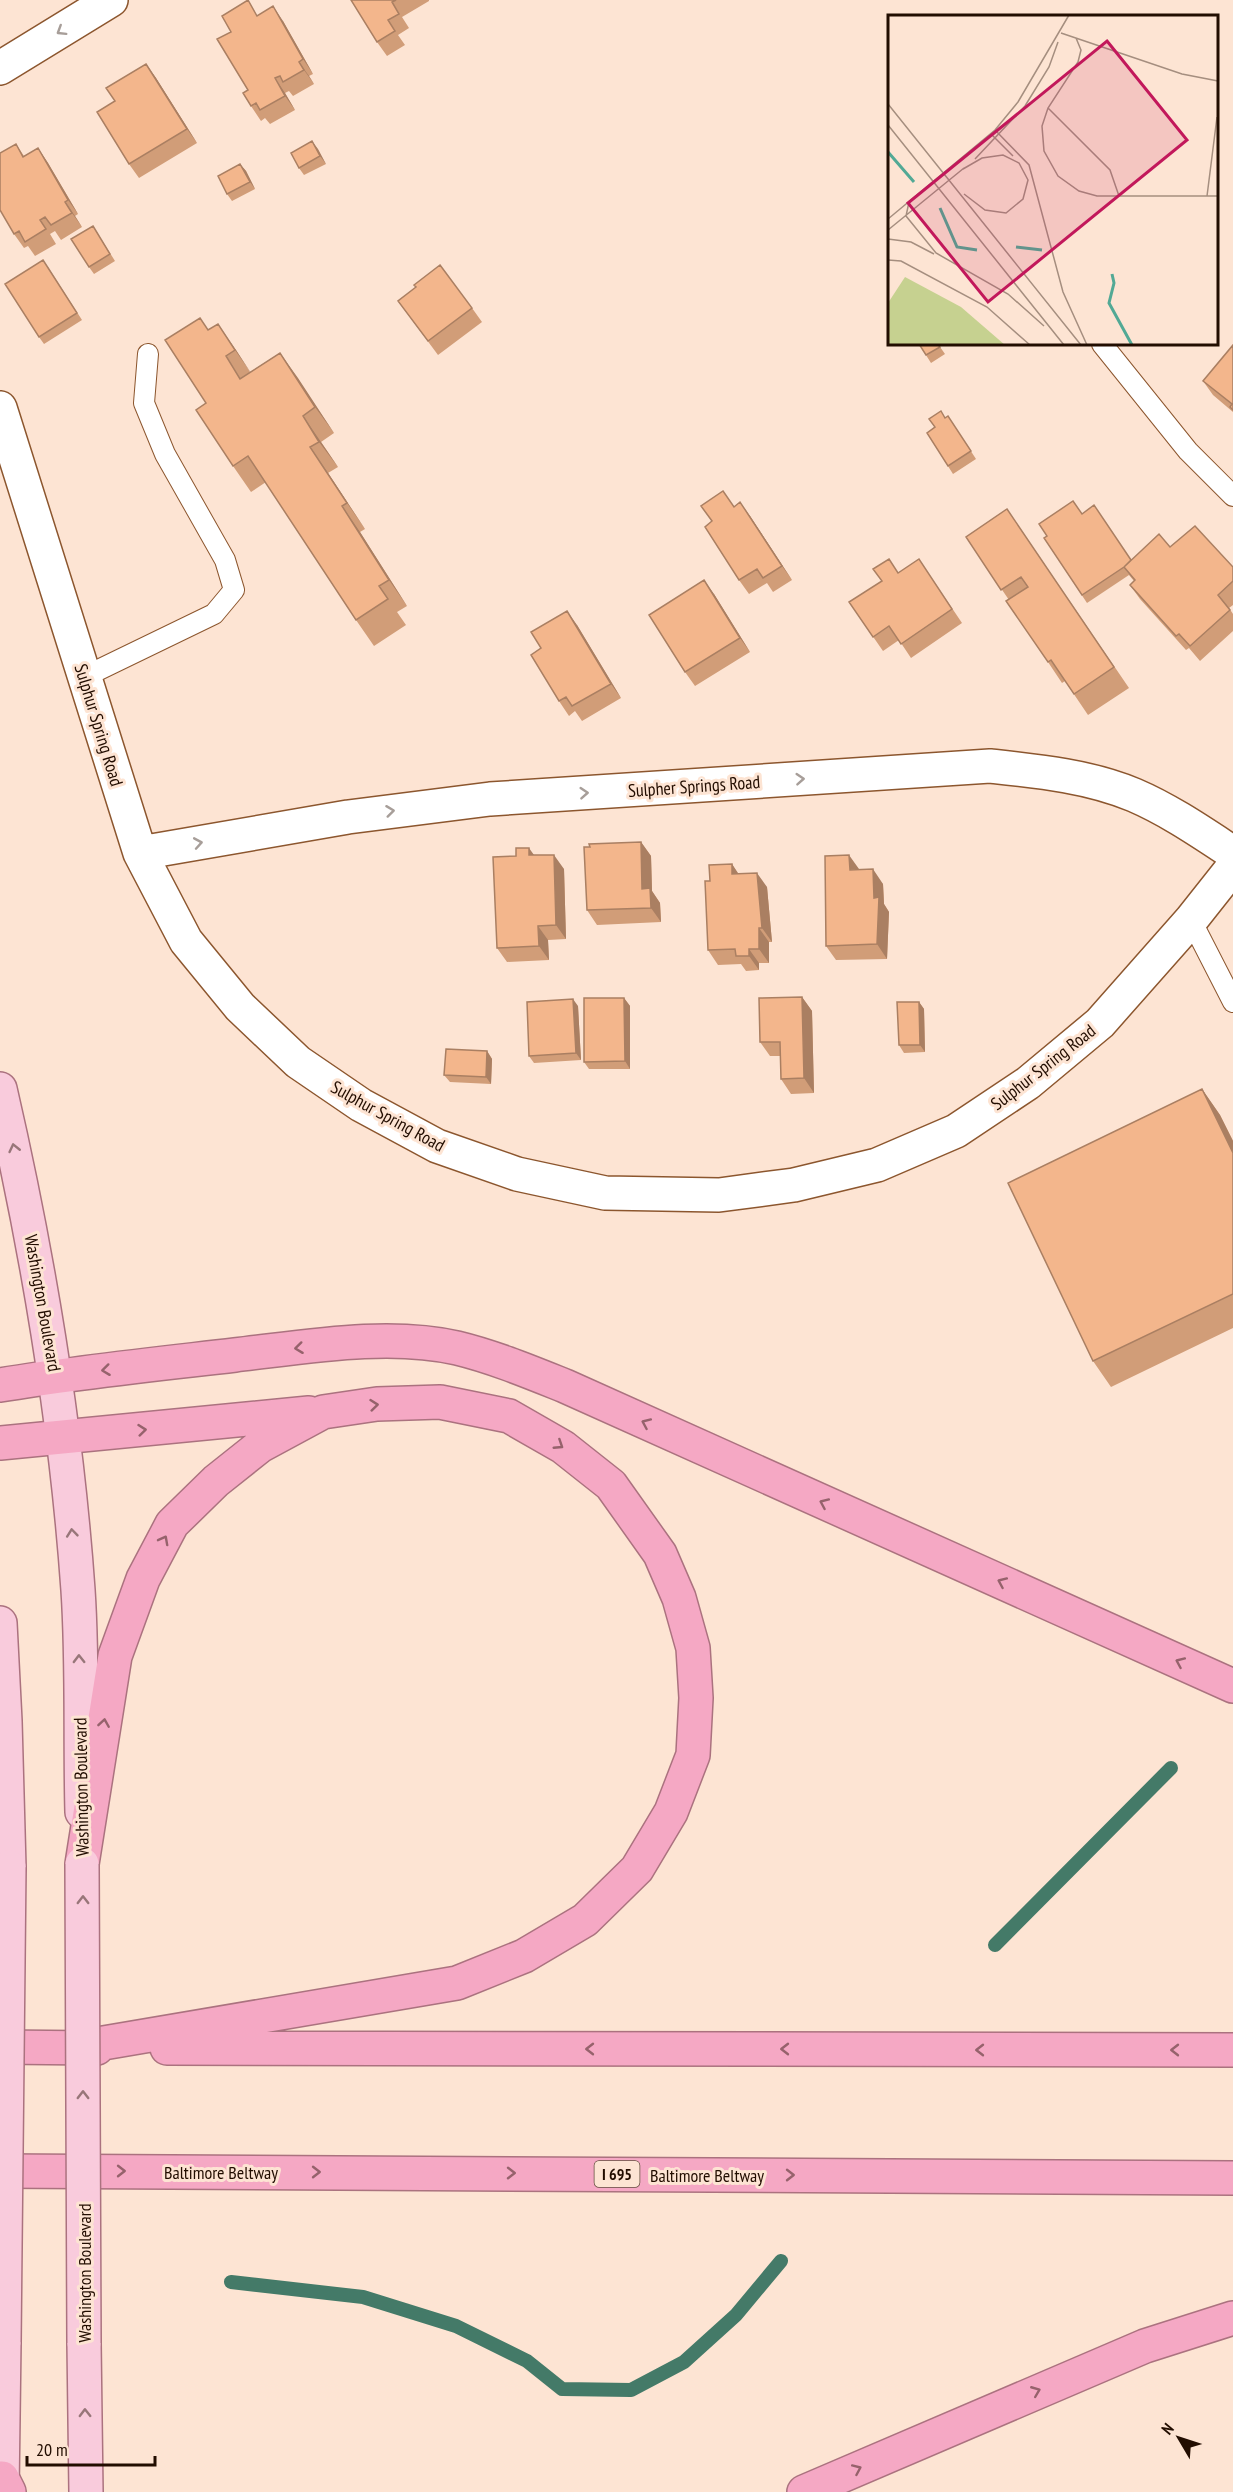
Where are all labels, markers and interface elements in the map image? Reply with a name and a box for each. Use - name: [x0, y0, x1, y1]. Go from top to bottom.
- inset map: [888, 15, 1218, 345]
- one-way arrow: [57, 23, 68, 34]
- street label: Sulphur Spring Road: [69, 661, 129, 789]
- street label: Sulpher Springs Road: [627, 770, 761, 802]
- one-way arrow: [795, 772, 804, 785]
- one-way arrow: [580, 786, 589, 799]
- one-way arrow: [386, 806, 395, 818]
- one-way arrow: [193, 837, 202, 849]
- street label: Sulphur Spring Road: [986, 1019, 1100, 1115]
- street label: Sulphur Spring Road: [327, 1075, 449, 1157]
- one-way arrow: [8, 1143, 21, 1153]
- street label: Washington Boulevard: [20, 1233, 66, 1373]
- one-way arrow: [295, 1341, 304, 1354]
- one-way arrow: [101, 1363, 110, 1376]
- one-way arrow: [369, 1399, 378, 1412]
- one-way arrow: [642, 1418, 653, 1430]
- one-way arrow: [137, 1424, 146, 1437]
- one-way arrow: [553, 1438, 563, 1450]
- one-way arrow: [819, 1498, 830, 1510]
- one-way arrow: [66, 1528, 79, 1537]
- one-way arrow: [157, 1535, 168, 1546]
- one-way arrow: [997, 1578, 1008, 1590]
- one-way arrow: [73, 1654, 85, 1663]
- one-way arrow: [1175, 1658, 1186, 1670]
- street label: Washington Boulevard: [68, 1717, 94, 1857]
- one-way arrow: [98, 1719, 110, 1728]
- one-way arrow: [77, 1896, 89, 1905]
- one-way arrow: [585, 2043, 594, 2055]
- one-way arrow: [780, 2043, 789, 2055]
- one-way arrow: [975, 2044, 984, 2056]
- one-way arrow: [1170, 2044, 1179, 2056]
- one-way arrow: [77, 2091, 89, 2100]
- street label: Baltimore Beltway: [164, 2161, 278, 2184]
- road number: I 695: [594, 2161, 640, 2187]
- street label: Baltimore Beltway: [650, 2164, 764, 2187]
- one-way arrow: [117, 2165, 126, 2177]
- one-way arrow: [312, 2166, 321, 2178]
- one-way arrow: [507, 2167, 516, 2179]
- one-way arrow: [786, 2169, 795, 2181]
- street label: Washington Boulevard: [73, 2204, 96, 2342]
- one-way arrow: [1030, 2386, 1041, 2398]
- one-way arrow: [79, 2408, 91, 2417]
- north arrow: [1149, 2408, 1209, 2468]
- text: N: [1157, 2419, 1178, 2438]
- scale bar: [27, 2429, 154, 2467]
- text: 20 m: [36, 2438, 68, 2461]
- one-way arrow: [851, 2464, 862, 2476]

